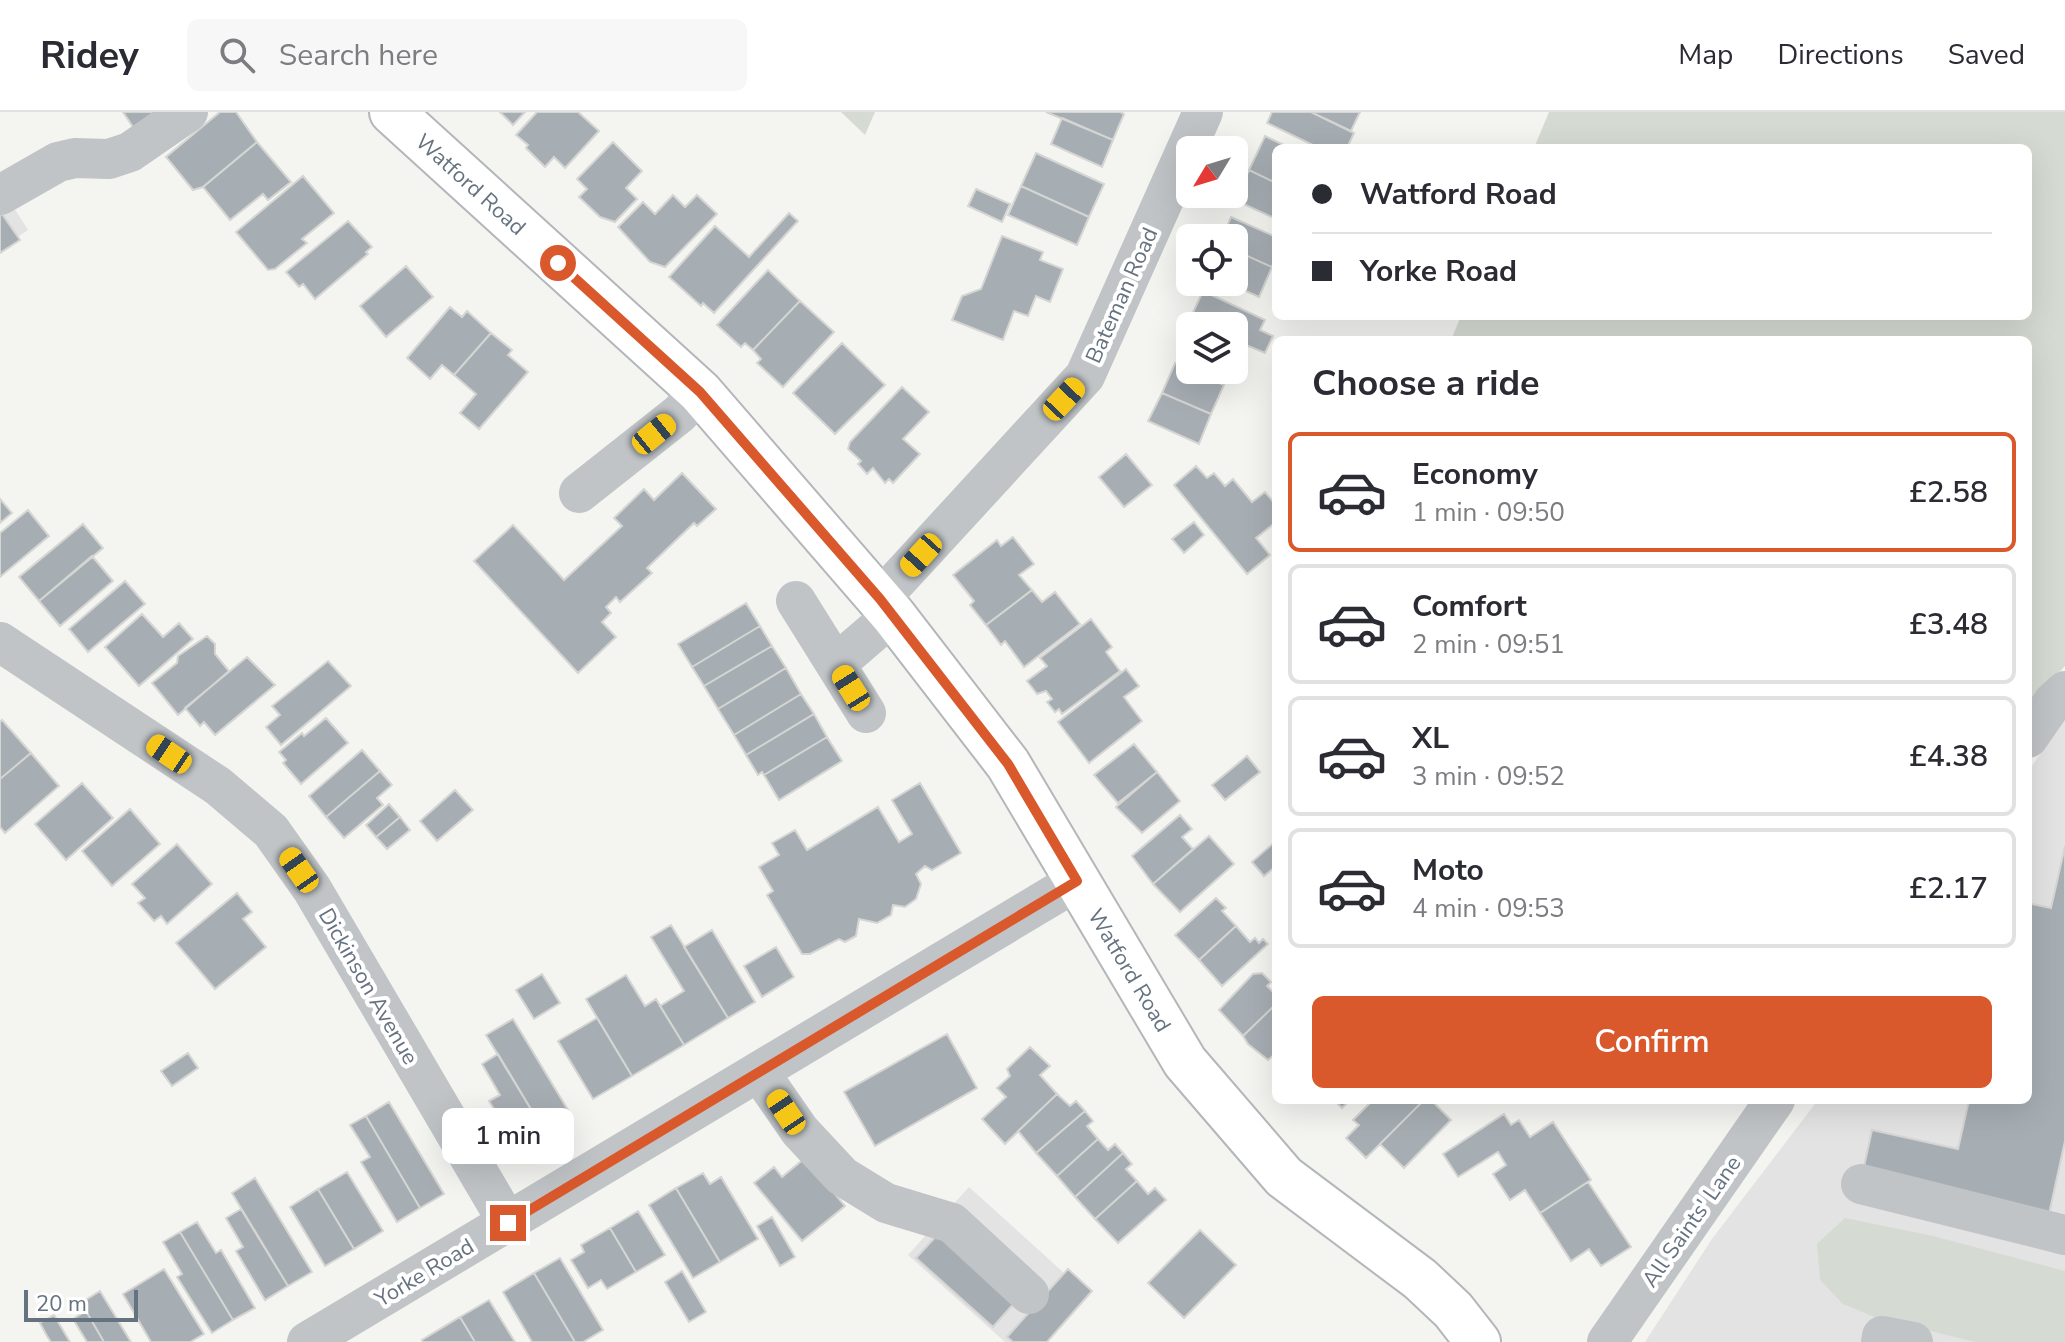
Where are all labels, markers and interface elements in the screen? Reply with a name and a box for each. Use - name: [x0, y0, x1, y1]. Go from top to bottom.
- search box: [187, 19, 747, 91]
- text: Ridey: [40, 30, 139, 81]
- icon: search: [215, 33, 259, 77]
- text: Search here: [279, 35, 438, 76]
- text: Map: [1678, 36, 1733, 74]
- text: Directions: [1777, 36, 1904, 74]
- text: Saved: [1948, 36, 2025, 74]
- street label: Watford Road: [409, 127, 532, 242]
- north arrow: [1176, 136, 1248, 208]
- map controls: [1176, 136, 1248, 384]
- text: Watford Road: [1360, 174, 1557, 215]
- street label: Bateman Road: [1079, 223, 1165, 368]
- button: locate: [1176, 224, 1248, 296]
- route start: [540, 245, 576, 281]
- text: Yorke Road: [1360, 251, 1517, 292]
- button: layers: [1176, 312, 1248, 384]
- text: Choose a ride: [1312, 359, 1540, 408]
- car: [1039, 373, 1089, 425]
- car: [628, 410, 680, 458]
- text: Economy: [1412, 454, 1538, 495]
- icon: car: [1316, 456, 1388, 528]
- text: £2.58: [1909, 472, 1988, 513]
- text: 1 min · 09:50: [1412, 495, 1565, 530]
- car: [896, 529, 946, 581]
- text: Comfort: [1412, 586, 1527, 627]
- icon: car: [1316, 588, 1388, 660]
- text: £3.48: [1909, 604, 1988, 645]
- text: 2 min · 09:51: [1412, 627, 1565, 662]
- car: [828, 661, 874, 715]
- text: XL: [1412, 718, 1449, 759]
- icon: car: [1316, 720, 1388, 792]
- car: [142, 731, 196, 777]
- text: £4.38: [1909, 736, 1988, 777]
- text: 3 min · 09:52: [1412, 759, 1565, 794]
- car: [275, 843, 323, 897]
- text: Moto: [1412, 850, 1484, 891]
- icon: car: [1316, 852, 1388, 924]
- text: £2.17: [1909, 868, 1988, 909]
- text: 4 min · 09:53: [1412, 891, 1565, 926]
- street label: Dickinson Avenue: [311, 903, 425, 1070]
- street label: Watford Road: [1080, 903, 1178, 1038]
- button: Confirm: [1312, 996, 1992, 1088]
- car: [763, 1085, 809, 1139]
- callout: 1 min: [442, 1107, 574, 1163]
- text: 1 min: [475, 1118, 541, 1153]
- street label: All Saints' Lane: [1635, 1150, 1748, 1293]
- route end: [490, 1205, 526, 1241]
- street label: Yorke Road: [368, 1231, 480, 1315]
- scale bar: [24, 1286, 138, 1322]
- text: 20 m: [36, 1289, 87, 1319]

